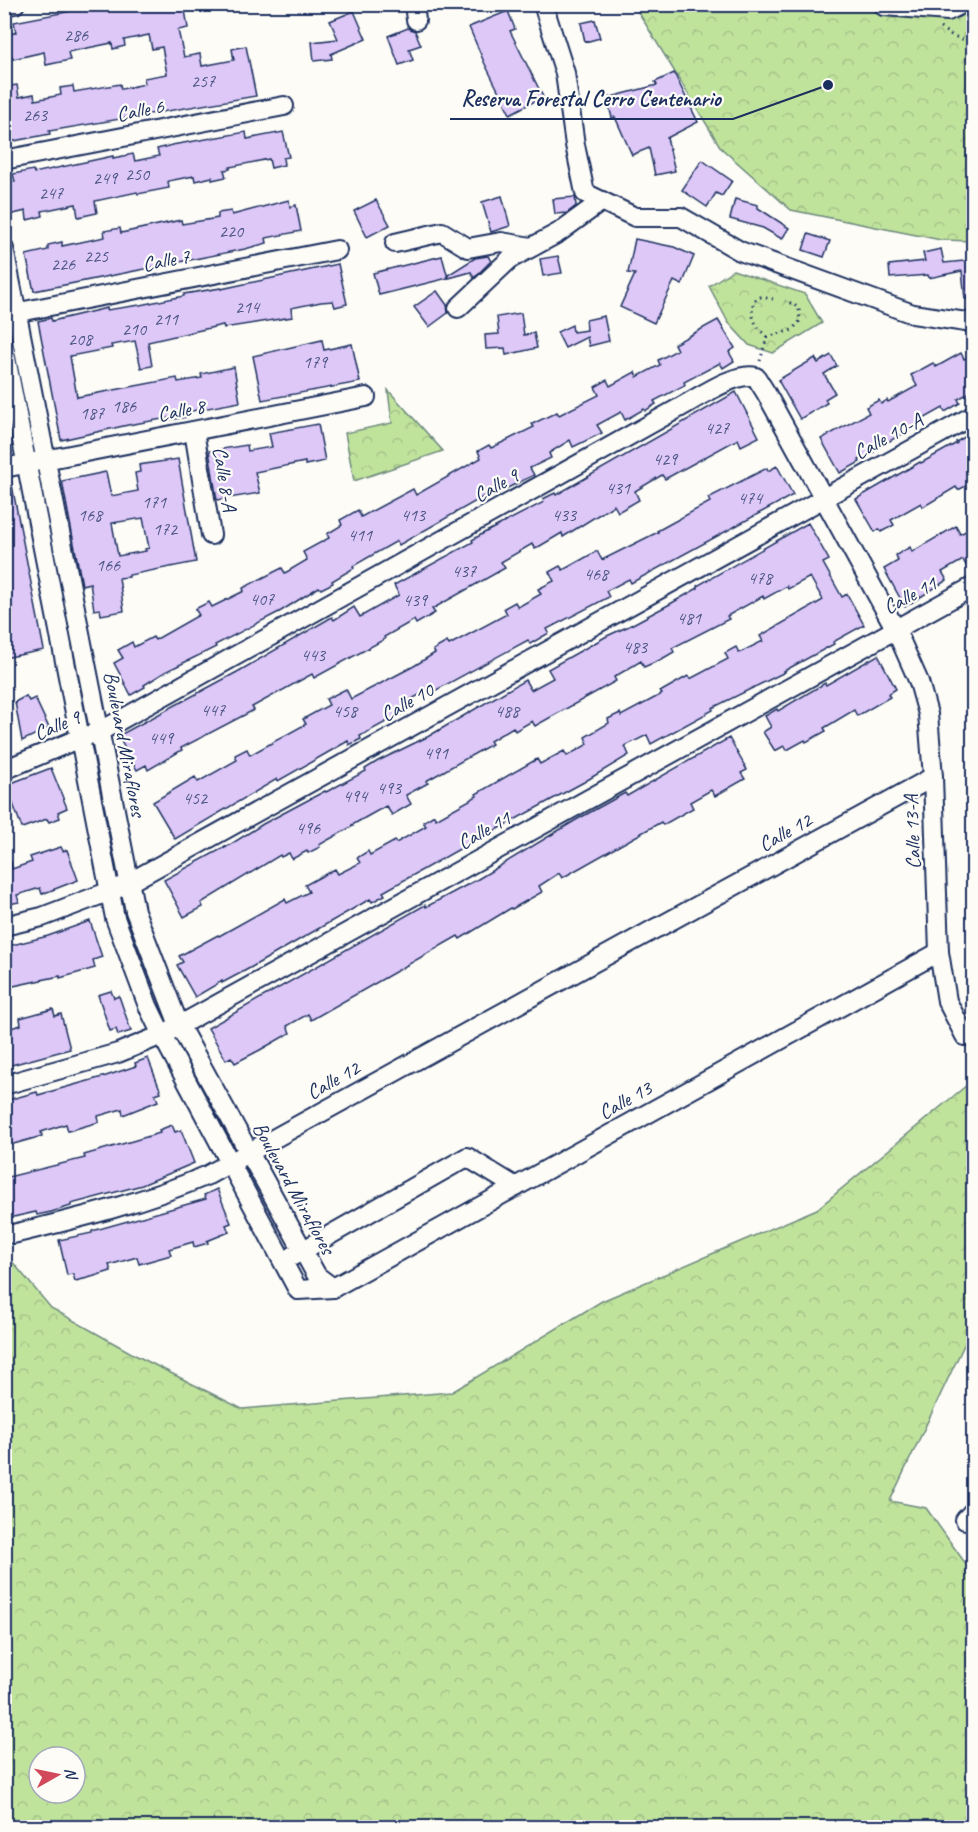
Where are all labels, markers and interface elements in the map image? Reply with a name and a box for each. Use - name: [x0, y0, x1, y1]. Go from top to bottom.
- house number: 286: [64, 24, 89, 46]
- house number: 257: [191, 70, 216, 92]
- callout: Reserva Forestal Cerro Centenario: [450, 79, 733, 119]
- text: Reserva Forestal Cerro Centenario: [461, 85, 723, 113]
- street label: Calle 6: [114, 93, 166, 127]
- house number: 263: [23, 104, 49, 126]
- house number: 250: [125, 163, 151, 185]
- house number: 249: [93, 167, 119, 189]
- house number: 247: [39, 182, 64, 204]
- house number: 220: [219, 220, 245, 242]
- street label: Calle 7: [140, 242, 193, 277]
- house number: 225: [84, 245, 109, 267]
- house number: 226: [51, 253, 76, 275]
- house number: 214: [235, 296, 261, 318]
- house number: 211: [154, 308, 179, 330]
- house number: 210: [122, 318, 148, 340]
- house number: 208: [68, 328, 94, 350]
- house number: 179: [303, 351, 329, 373]
- street label: Calle 8: [155, 392, 209, 427]
- house number: 186: [112, 395, 137, 417]
- house number: 187: [80, 402, 105, 424]
- street label: Calle 10-A: [849, 406, 928, 465]
- house number: 427: [705, 417, 730, 439]
- street label: Calle 8-A: [207, 445, 243, 515]
- house number: 429: [653, 448, 679, 470]
- street label: Calle 9: [469, 461, 524, 508]
- house number: 431: [606, 477, 631, 499]
- house number: 474: [738, 487, 764, 509]
- house number: 171: [142, 491, 167, 513]
- house number: 168: [78, 504, 104, 526]
- house number: 413: [401, 504, 427, 526]
- house number: 433: [552, 504, 578, 526]
- house number: 172: [153, 518, 179, 540]
- house number: 411: [348, 524, 373, 546]
- house number: 166: [96, 554, 121, 576]
- house number: 437: [452, 560, 477, 582]
- house number: 468: [584, 563, 610, 585]
- house number: 478: [748, 567, 774, 589]
- street label: Calle 11: [879, 569, 943, 620]
- house number: 407: [250, 588, 275, 610]
- house number: 439: [403, 589, 429, 611]
- house number: 481: [677, 607, 702, 629]
- house number: 483: [623, 636, 649, 658]
- house number: 443: [301, 644, 327, 666]
- street label: Boulevard Miraflores: [98, 669, 152, 821]
- street label: Calle 10: [376, 676, 440, 727]
- house number: 447: [201, 699, 226, 721]
- house number: 458: [333, 700, 359, 722]
- house number: 488: [495, 700, 521, 722]
- street label: Calle 9: [30, 703, 85, 746]
- house number: 449: [149, 727, 175, 749]
- house number: 491: [424, 742, 449, 764]
- house number: 493: [377, 777, 403, 799]
- house number: 494: [343, 785, 369, 807]
- house number: 452: [183, 787, 209, 809]
- street label: Calle 13-A: [898, 793, 926, 870]
- street label: Calle 11: [453, 804, 517, 855]
- street label: Calle 12: [754, 806, 818, 857]
- house number: 496: [296, 817, 321, 839]
- street label: Calle 12: [302, 1054, 366, 1105]
- street label: Calle 13: [594, 1074, 658, 1125]
- street label: Boulevard Miraflores: [247, 1117, 342, 1260]
- north arrow: [27, 1745, 87, 1805]
- text: N: [60, 1766, 82, 1782]

